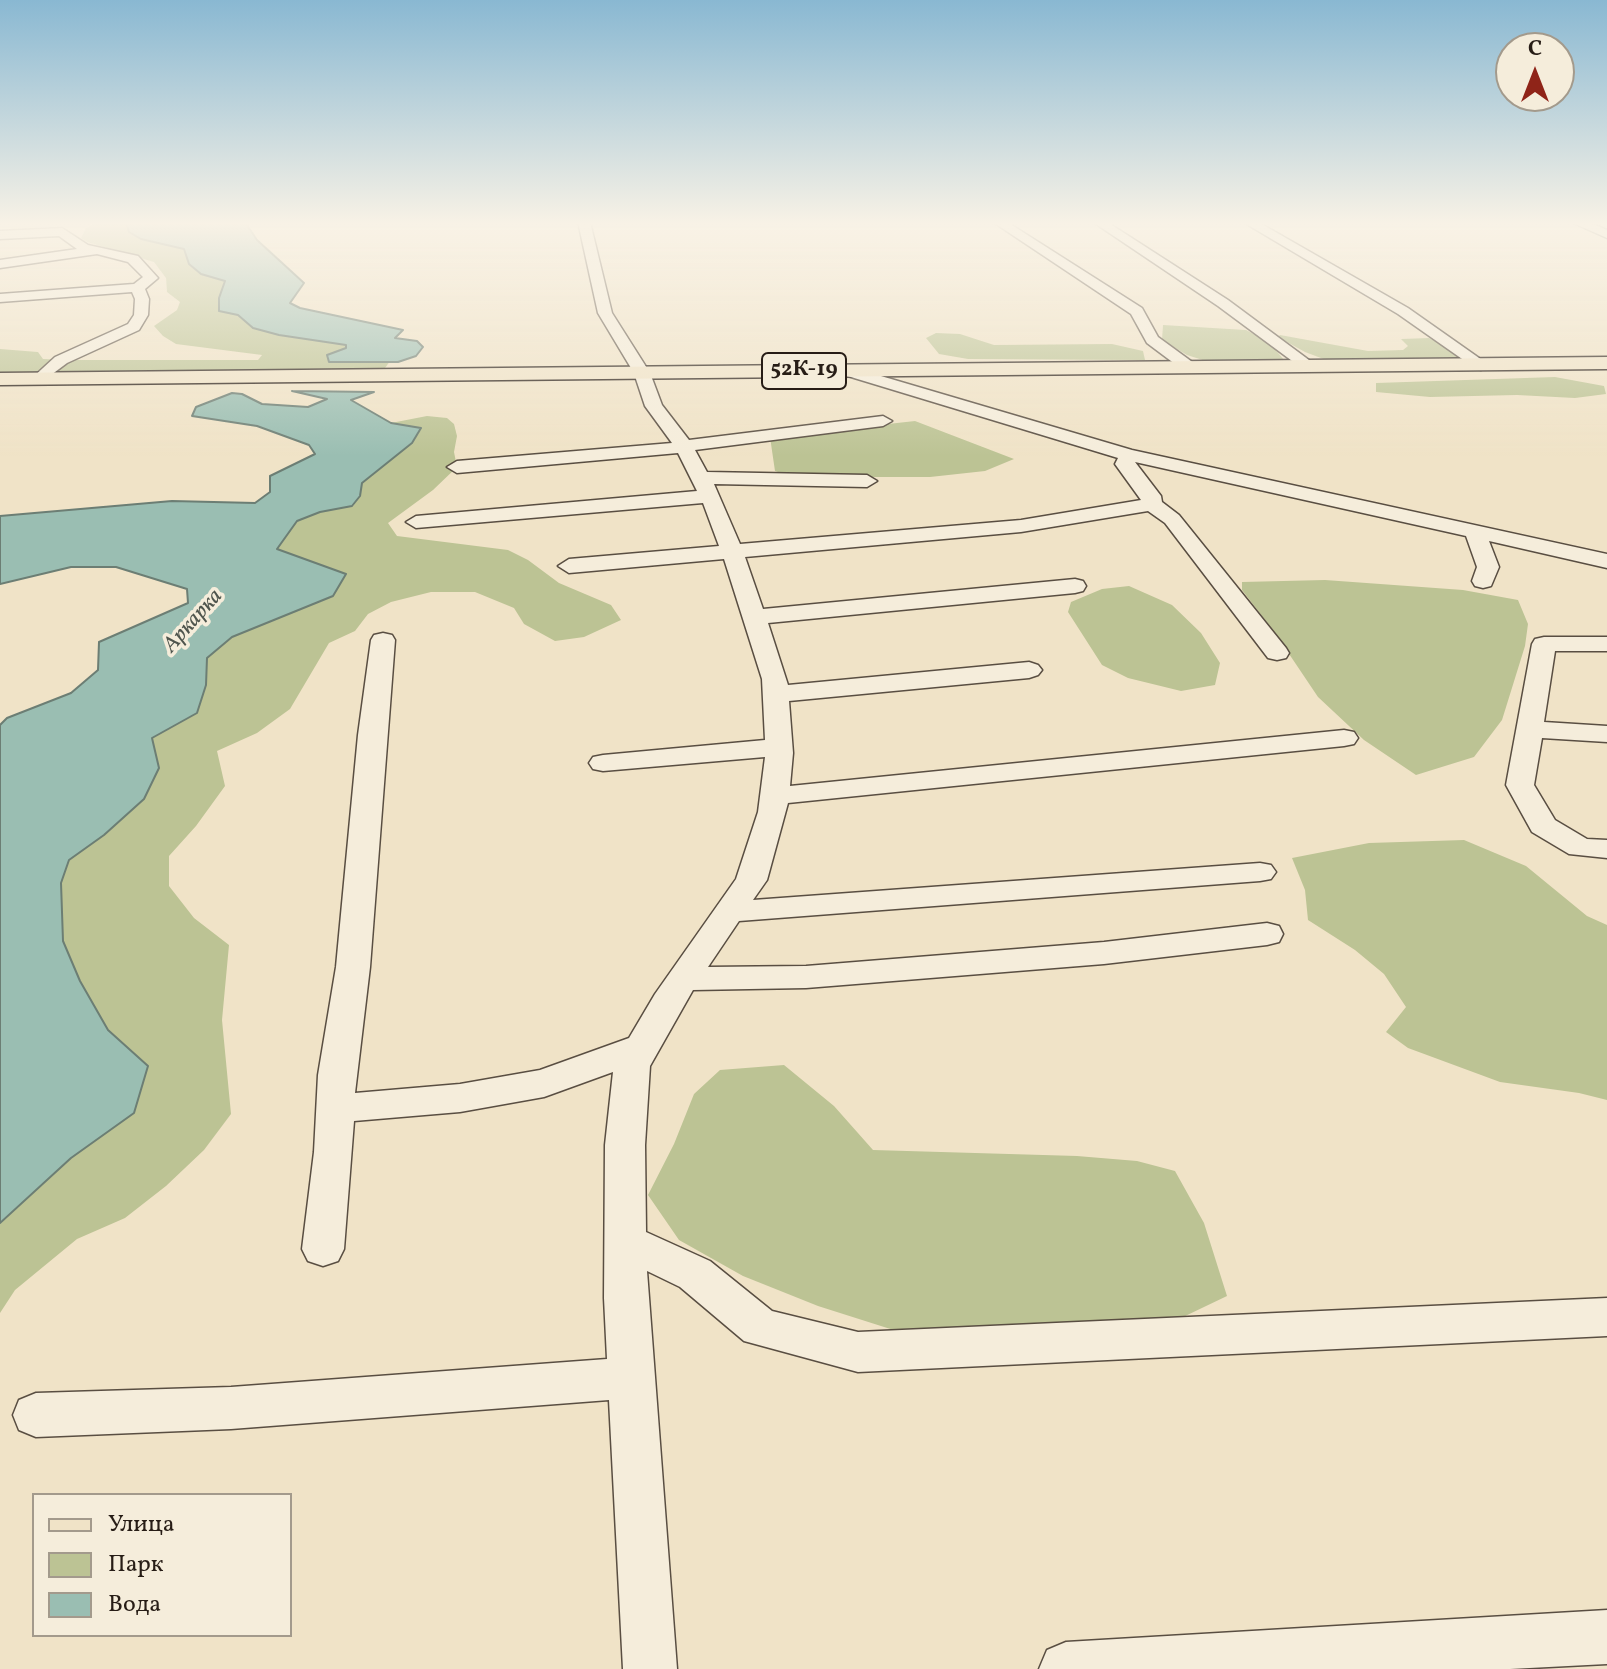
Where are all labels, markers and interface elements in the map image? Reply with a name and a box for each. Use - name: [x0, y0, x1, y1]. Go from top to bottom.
- north arrow: [1495, 32, 1575, 112]
- text: С: [1528, 34, 1542, 65]
- road number: 52К-19: [762, 353, 846, 389]
- water label: Аркарка: [159, 585, 229, 659]
- legend: [32, 1493, 292, 1637]
- text: Улица: [108, 1508, 175, 1542]
- text: Парк: [108, 1548, 164, 1582]
- text: Вода: [108, 1588, 161, 1622]

